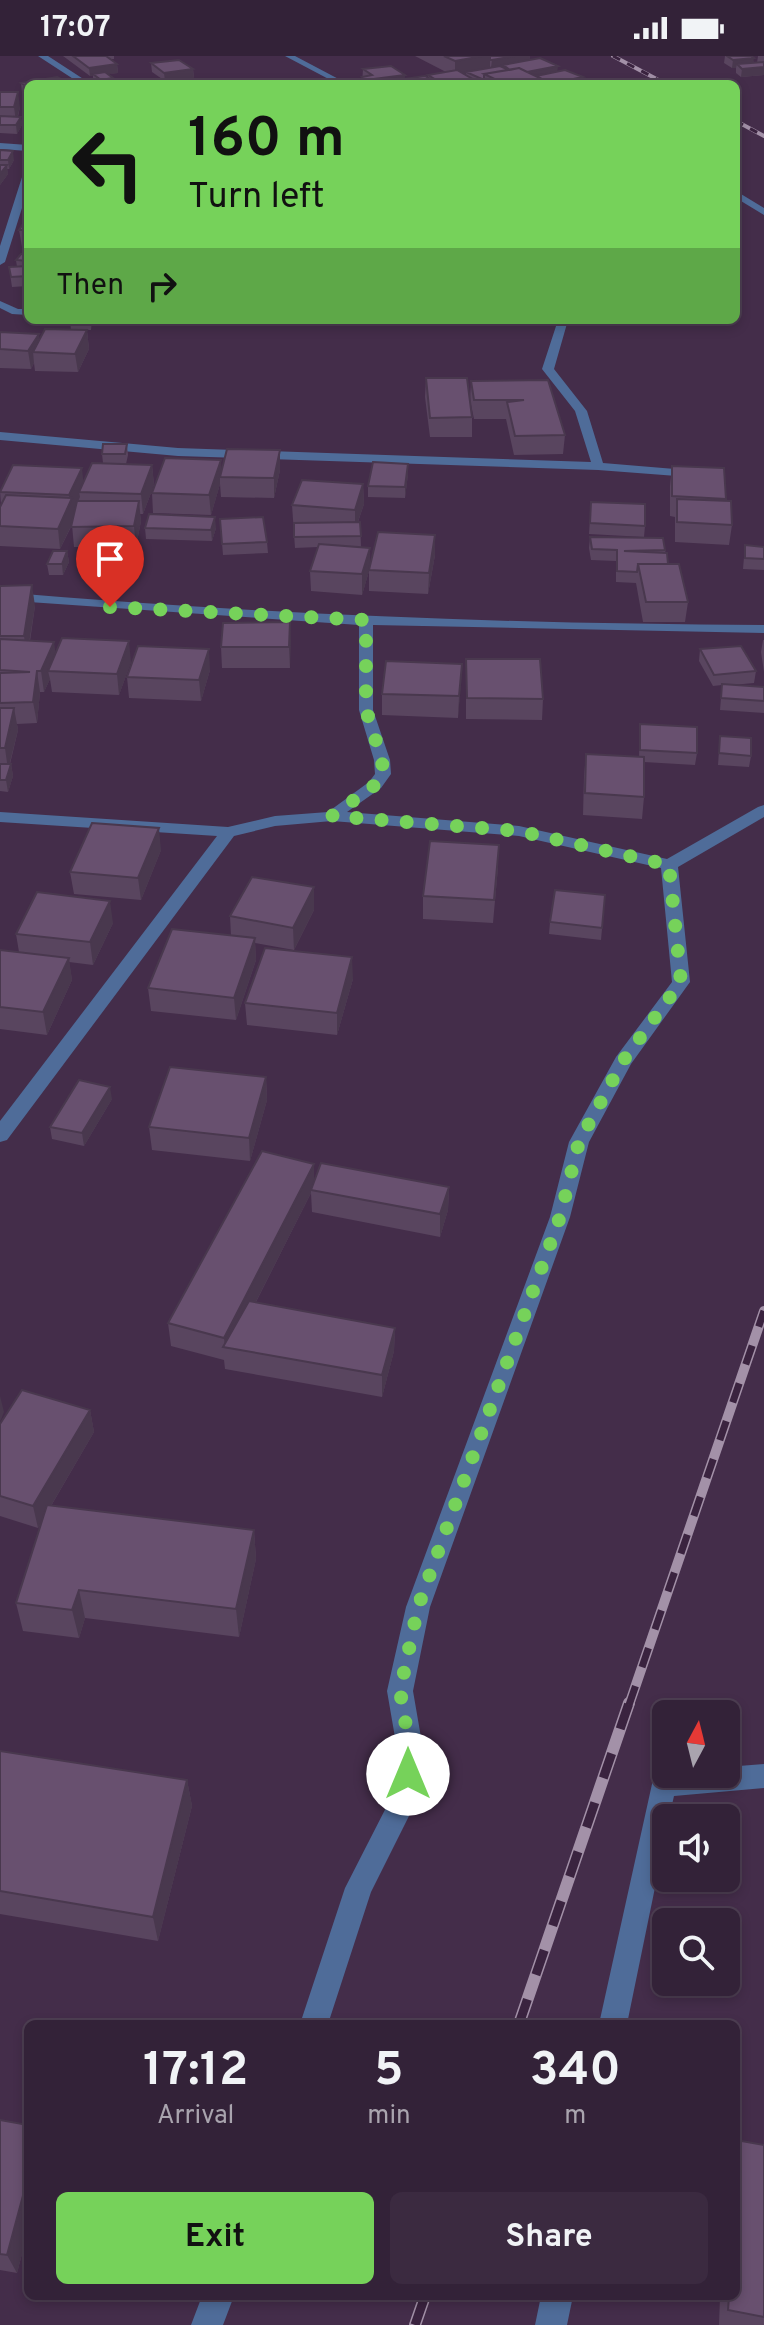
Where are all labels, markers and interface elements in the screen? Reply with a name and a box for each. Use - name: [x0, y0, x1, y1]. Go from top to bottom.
- text: 17:07: [40, 10, 111, 47]
- text: 160 m: [188, 106, 345, 176]
- icon: left: [56, 112, 160, 216]
- text: Turn left: [188, 175, 325, 221]
- icon: right: [140, 264, 184, 308]
- text: Then: [56, 268, 124, 305]
- pin: [76, 525, 144, 607]
- icon: arrive: [88, 537, 132, 581]
- north arrow: [652, 1700, 740, 1788]
- map controls: [652, 1700, 740, 1996]
- position arrow: [366, 1732, 450, 1816]
- button: sound: [652, 1804, 740, 1892]
- button: search: [652, 1908, 740, 1996]
- text: 17:12: [143, 2042, 248, 2102]
- text: 5: [374, 2042, 404, 2102]
- text: 340: [530, 2042, 621, 2102]
- text: Arrival: [157, 2100, 234, 2133]
- text: min: [367, 2100, 411, 2133]
- text: m: [564, 2100, 586, 2133]
- button: Exit: [56, 2192, 374, 2284]
- button: Share: [390, 2192, 708, 2284]

